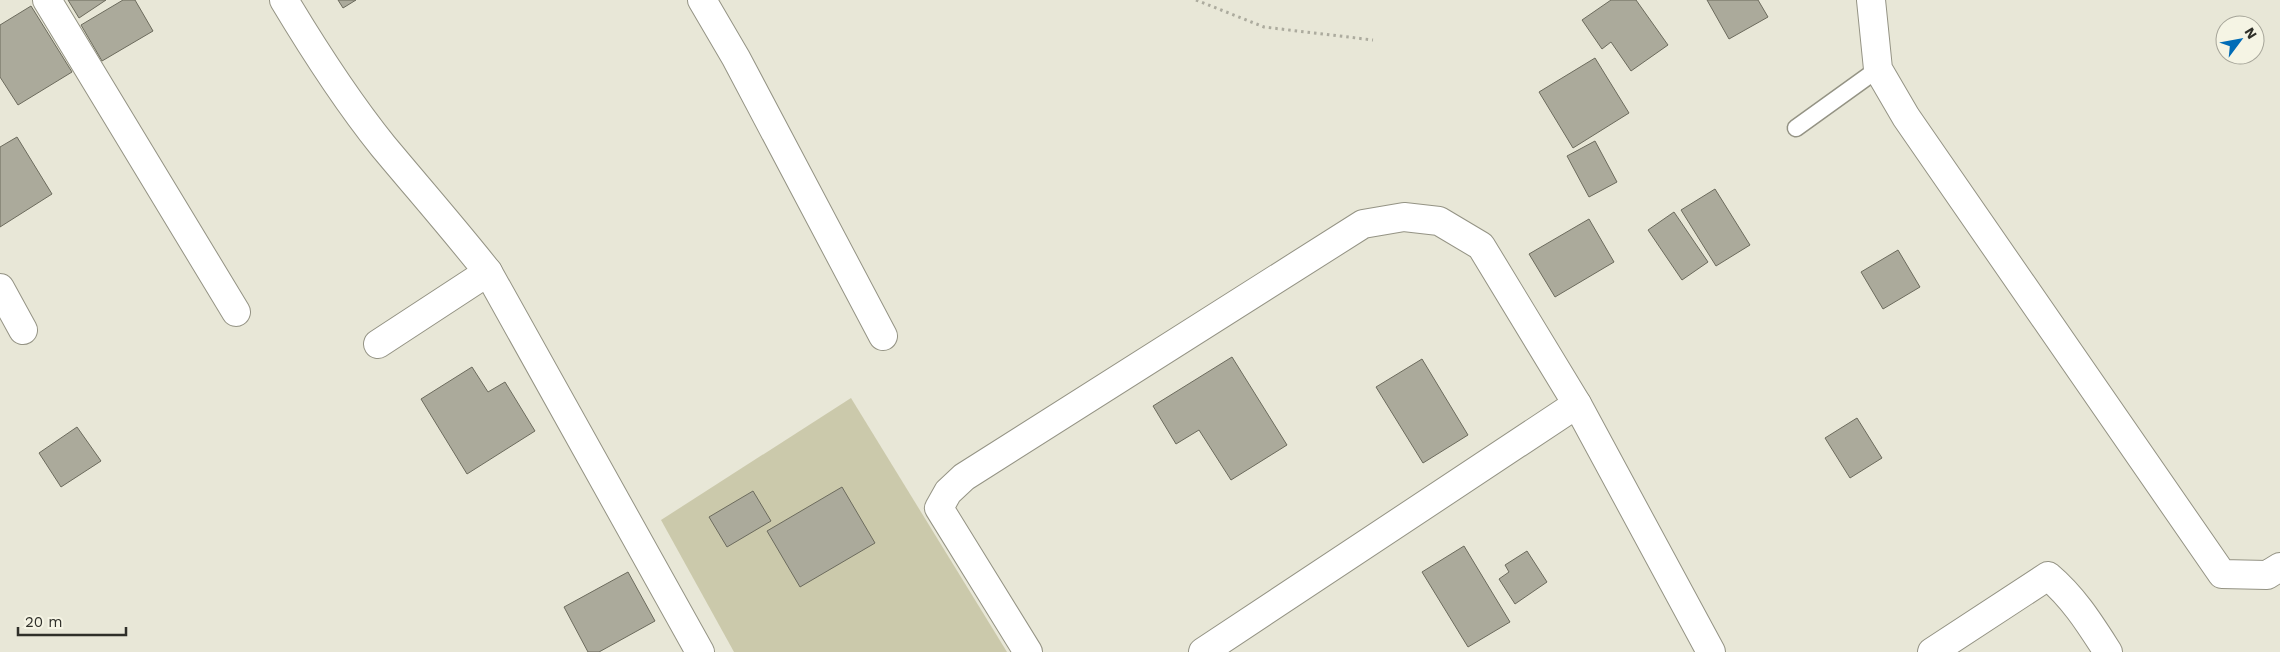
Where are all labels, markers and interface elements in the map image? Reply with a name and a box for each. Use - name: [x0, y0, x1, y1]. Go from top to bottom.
- north arrow: [2215, 15, 2265, 65]
- text: N: [2241, 24, 2261, 42]
- scale bar: [18, 604, 125, 636]
- text: 20 m: [25, 613, 63, 631]

